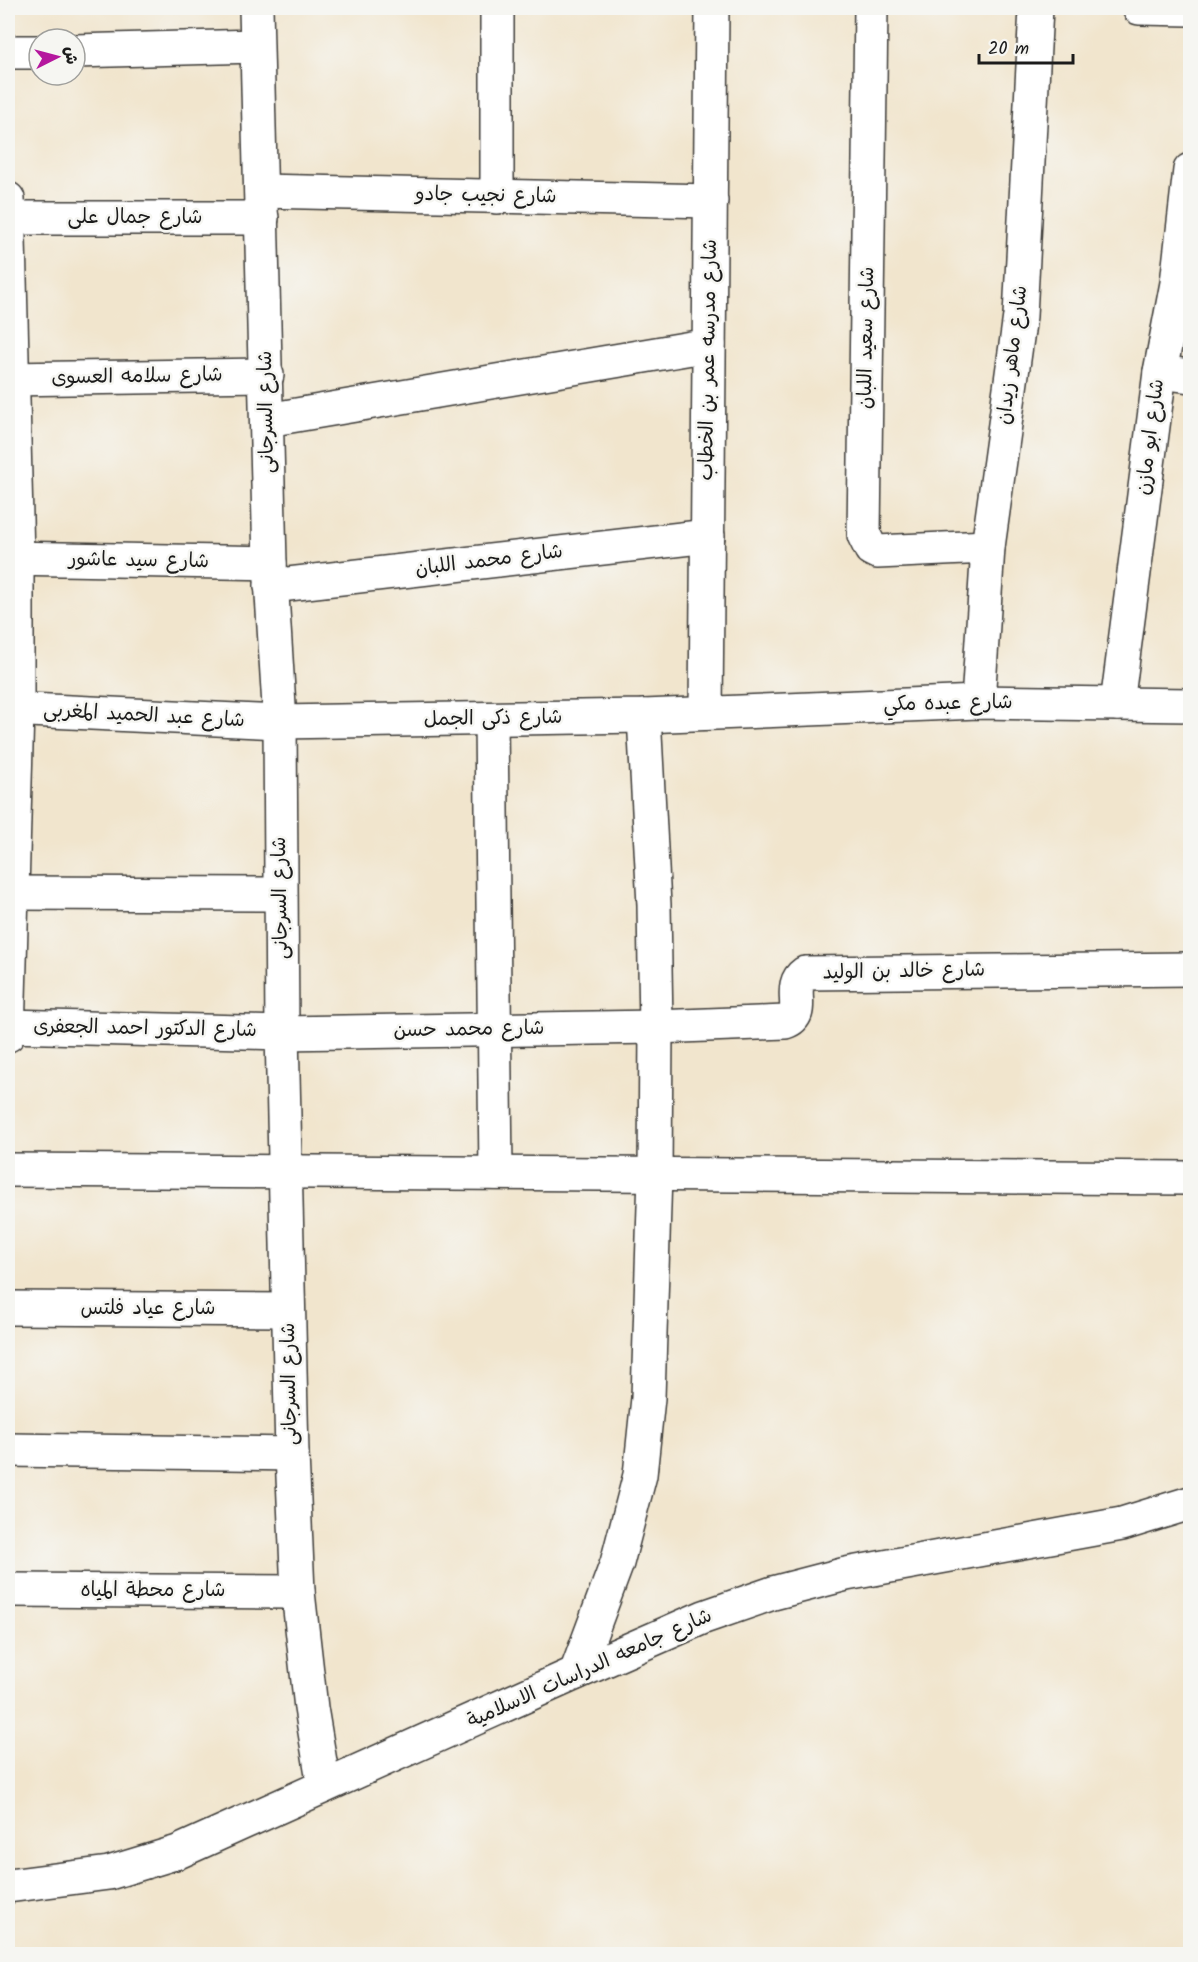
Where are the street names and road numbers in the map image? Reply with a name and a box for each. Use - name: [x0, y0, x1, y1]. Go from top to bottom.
- street label: شارع نجيب جادو: [413, 179, 557, 213]
- street label: شارع جمال على: [67, 202, 203, 234]
- street label: شارع مدرسه عمر بن الخطاب: [691, 239, 727, 481]
- street label: شارع سعيد اللبان: [850, 266, 884, 410]
- street label: شارع ماهر زيدان: [989, 283, 1037, 427]
- street label: شارع السرجانى: [250, 350, 284, 474]
- street label: شارع سلامه العسوى: [51, 360, 223, 394]
- street label: شارع ابو مازن: [1128, 377, 1174, 497]
- street label: شارع محمد اللبان: [413, 536, 565, 586]
- street label: شارع سيد عاشور: [67, 544, 209, 578]
- street label: شارع عبده مكي: [883, 687, 1013, 721]
- street label: شارع عبد الحميد المغربى: [42, 695, 246, 737]
- street label: شارع ذكى الجمل: [423, 702, 563, 736]
- street label: شارع السرجانى: [264, 836, 298, 960]
- street label: شارع خالد بن الوليد: [822, 955, 986, 989]
- street label: شارع الدكتور احمد الجعفرى: [33, 1011, 257, 1047]
- street label: شارع محمد حسن: [393, 1013, 545, 1047]
- street label: شارع عياد فلتس: [81, 1293, 215, 1325]
- street label: شارع السرجانى: [273, 1322, 307, 1446]
- street label: شارع محطة المياه: [80, 1575, 226, 1607]
- street label: شارع جامعه الدراسات الاسلامية: [462, 1600, 718, 1738]

